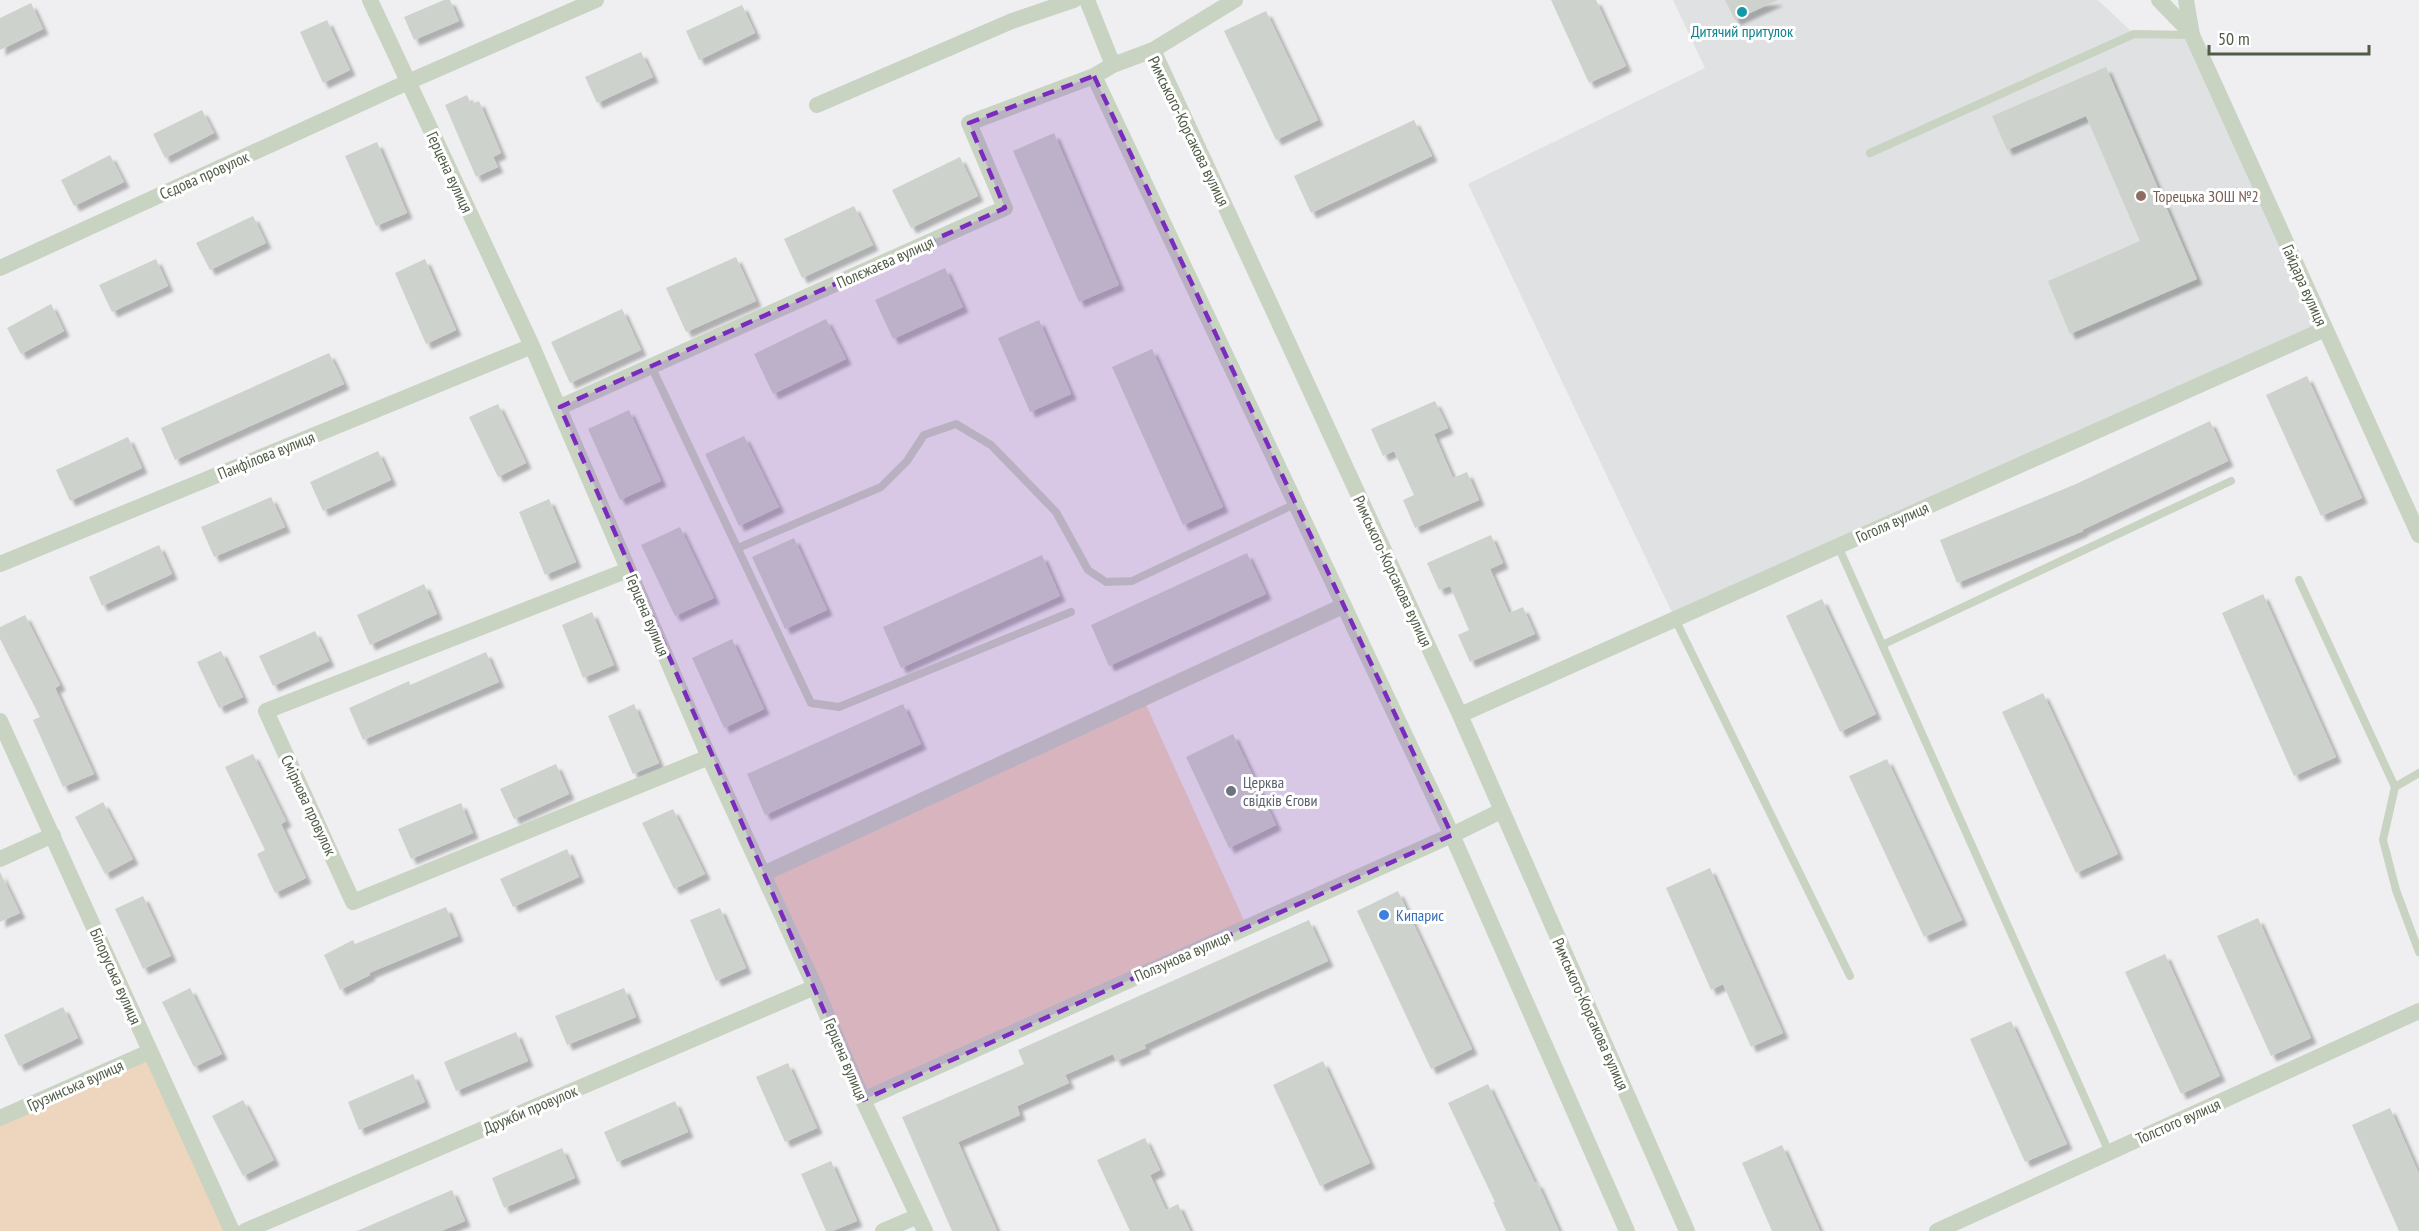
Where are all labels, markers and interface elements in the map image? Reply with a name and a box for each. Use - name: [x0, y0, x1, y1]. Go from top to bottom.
- marker: Дитячий притулок: [1735, 5, 1749, 19]
- scale bar: [2209, 18, 2370, 56]
- place label: Дитячий притулок: [1691, 21, 1794, 41]
- text: 50 m: [2218, 27, 2250, 50]
- street label: Римського-Корсакова вулиця: [1144, 53, 1234, 209]
- street label: Герцена вулиця: [422, 128, 478, 216]
- street label: Сєдова провулок: [156, 146, 253, 204]
- place label: Торецька ЗОШ №2: [2153, 186, 2259, 206]
- marker: Торецька ЗОШ №2: [2134, 189, 2148, 203]
- street label: Полєжаєва вулиця: [833, 232, 937, 292]
- street label: Гайдара вулиця: [2278, 241, 2332, 329]
- street label: Панфілова вулиця: [215, 426, 317, 484]
- street label: Римського-Корсакова вулиця: [1349, 492, 1437, 650]
- street label: Гоголя вулиця: [1852, 497, 1932, 547]
- street label: Герцена вулиця: [622, 571, 674, 659]
- street label: Смірнова провулок: [277, 751, 341, 859]
- place label: Церква свідків Єгови: [1243, 772, 1318, 810]
- marker: Церква свідків Єгови: [1224, 784, 1238, 798]
- place label: Кипарис: [1396, 905, 1444, 925]
- marker: Кипарис: [1377, 908, 1391, 922]
- street label: Білоруська вулиця: [86, 925, 146, 1027]
- street label: Ползунова вулиця: [1131, 926, 1233, 986]
- street label: Римського-Корсакова вулиця: [1548, 935, 1634, 1093]
- street label: Герцена вулиця: [820, 1015, 872, 1103]
- street label: Грузинська вулиця: [24, 1055, 126, 1115]
- street label: Дружби провулок: [480, 1080, 581, 1138]
- street label: Толстого вулиця: [2133, 1094, 2223, 1148]

